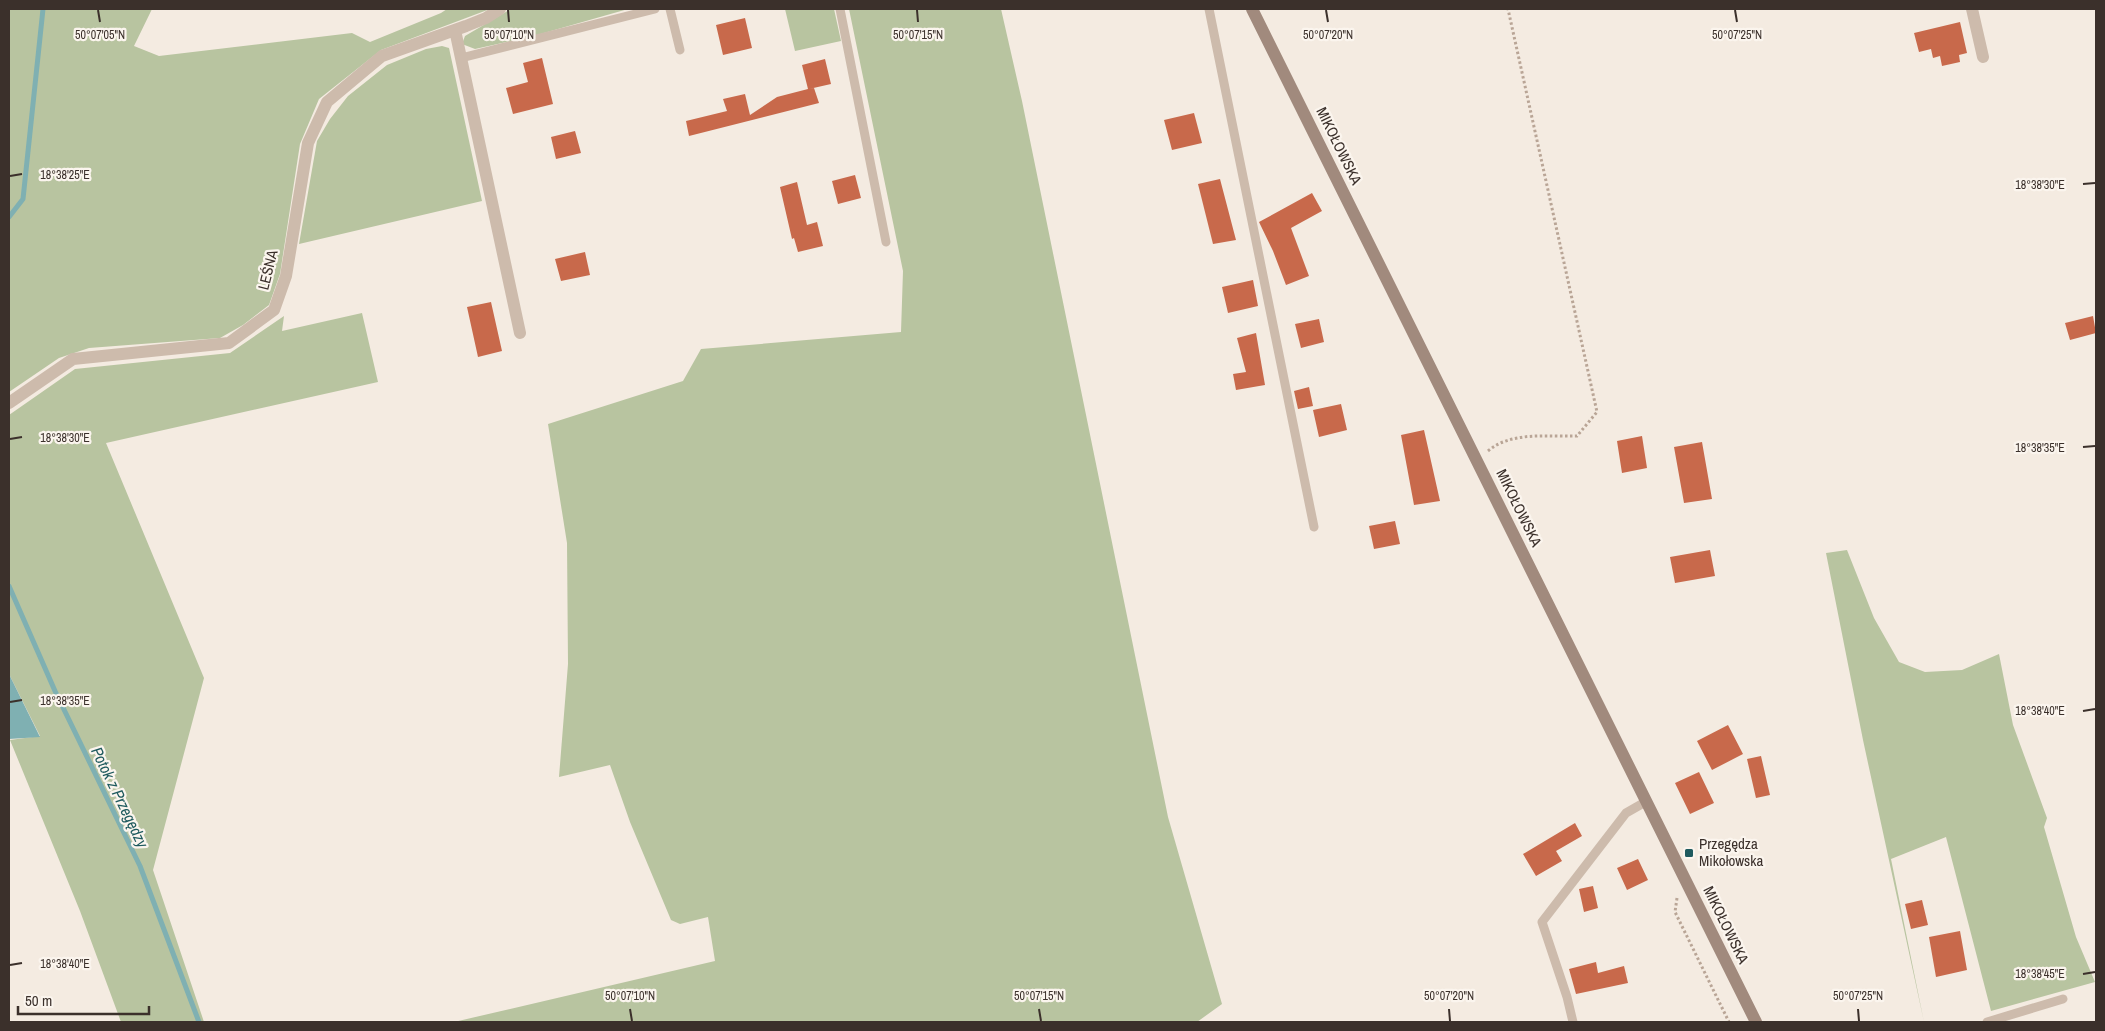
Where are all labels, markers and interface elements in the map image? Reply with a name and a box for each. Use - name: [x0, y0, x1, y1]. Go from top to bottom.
- text: 50°07'05"N: [75, 27, 125, 43]
- text: 50°07'10"N: [484, 27, 534, 43]
- text: 50°07'15"N: [893, 27, 943, 43]
- text: 50°07'20"N: [1303, 27, 1353, 43]
- text: 50°07'25"N: [1712, 27, 1762, 43]
- street label: MIKOŁOWSKA: [1312, 103, 1368, 189]
- text: 18°38'25"E: [40, 167, 90, 183]
- text: 18°38'30"E: [2015, 177, 2065, 193]
- street label: LEŚNA: [252, 247, 283, 292]
- text: 18°38'30"E: [40, 430, 90, 446]
- text: 18°38'35"E: [2015, 440, 2065, 456]
- street label: MIKOŁOWSKA: [1492, 465, 1548, 551]
- text: 18°38'35"E: [40, 693, 90, 709]
- text: 18°38'40"E: [2015, 703, 2065, 719]
- water label: Potok z Przegędzy: [86, 743, 154, 852]
- place label: Przegędza Mikołowska: [1699, 833, 1763, 871]
- marker: Przegędza Mikołowska: [1683, 847, 1695, 859]
- street label: MIKOŁOWSKA: [1699, 882, 1755, 968]
- text: 18°38'40"E: [40, 956, 90, 972]
- text: 18°38'45"E: [2015, 966, 2065, 982]
- scale bar: [18, 984, 149, 1016]
- text: 50°07'10"N: [605, 988, 655, 1004]
- text: 50°07'15"N: [1014, 988, 1064, 1004]
- text: 50°07'20"N: [1424, 988, 1474, 1004]
- text: 50°07'25"N: [1833, 988, 1883, 1004]
- text: 50 m: [25, 990, 52, 1011]

